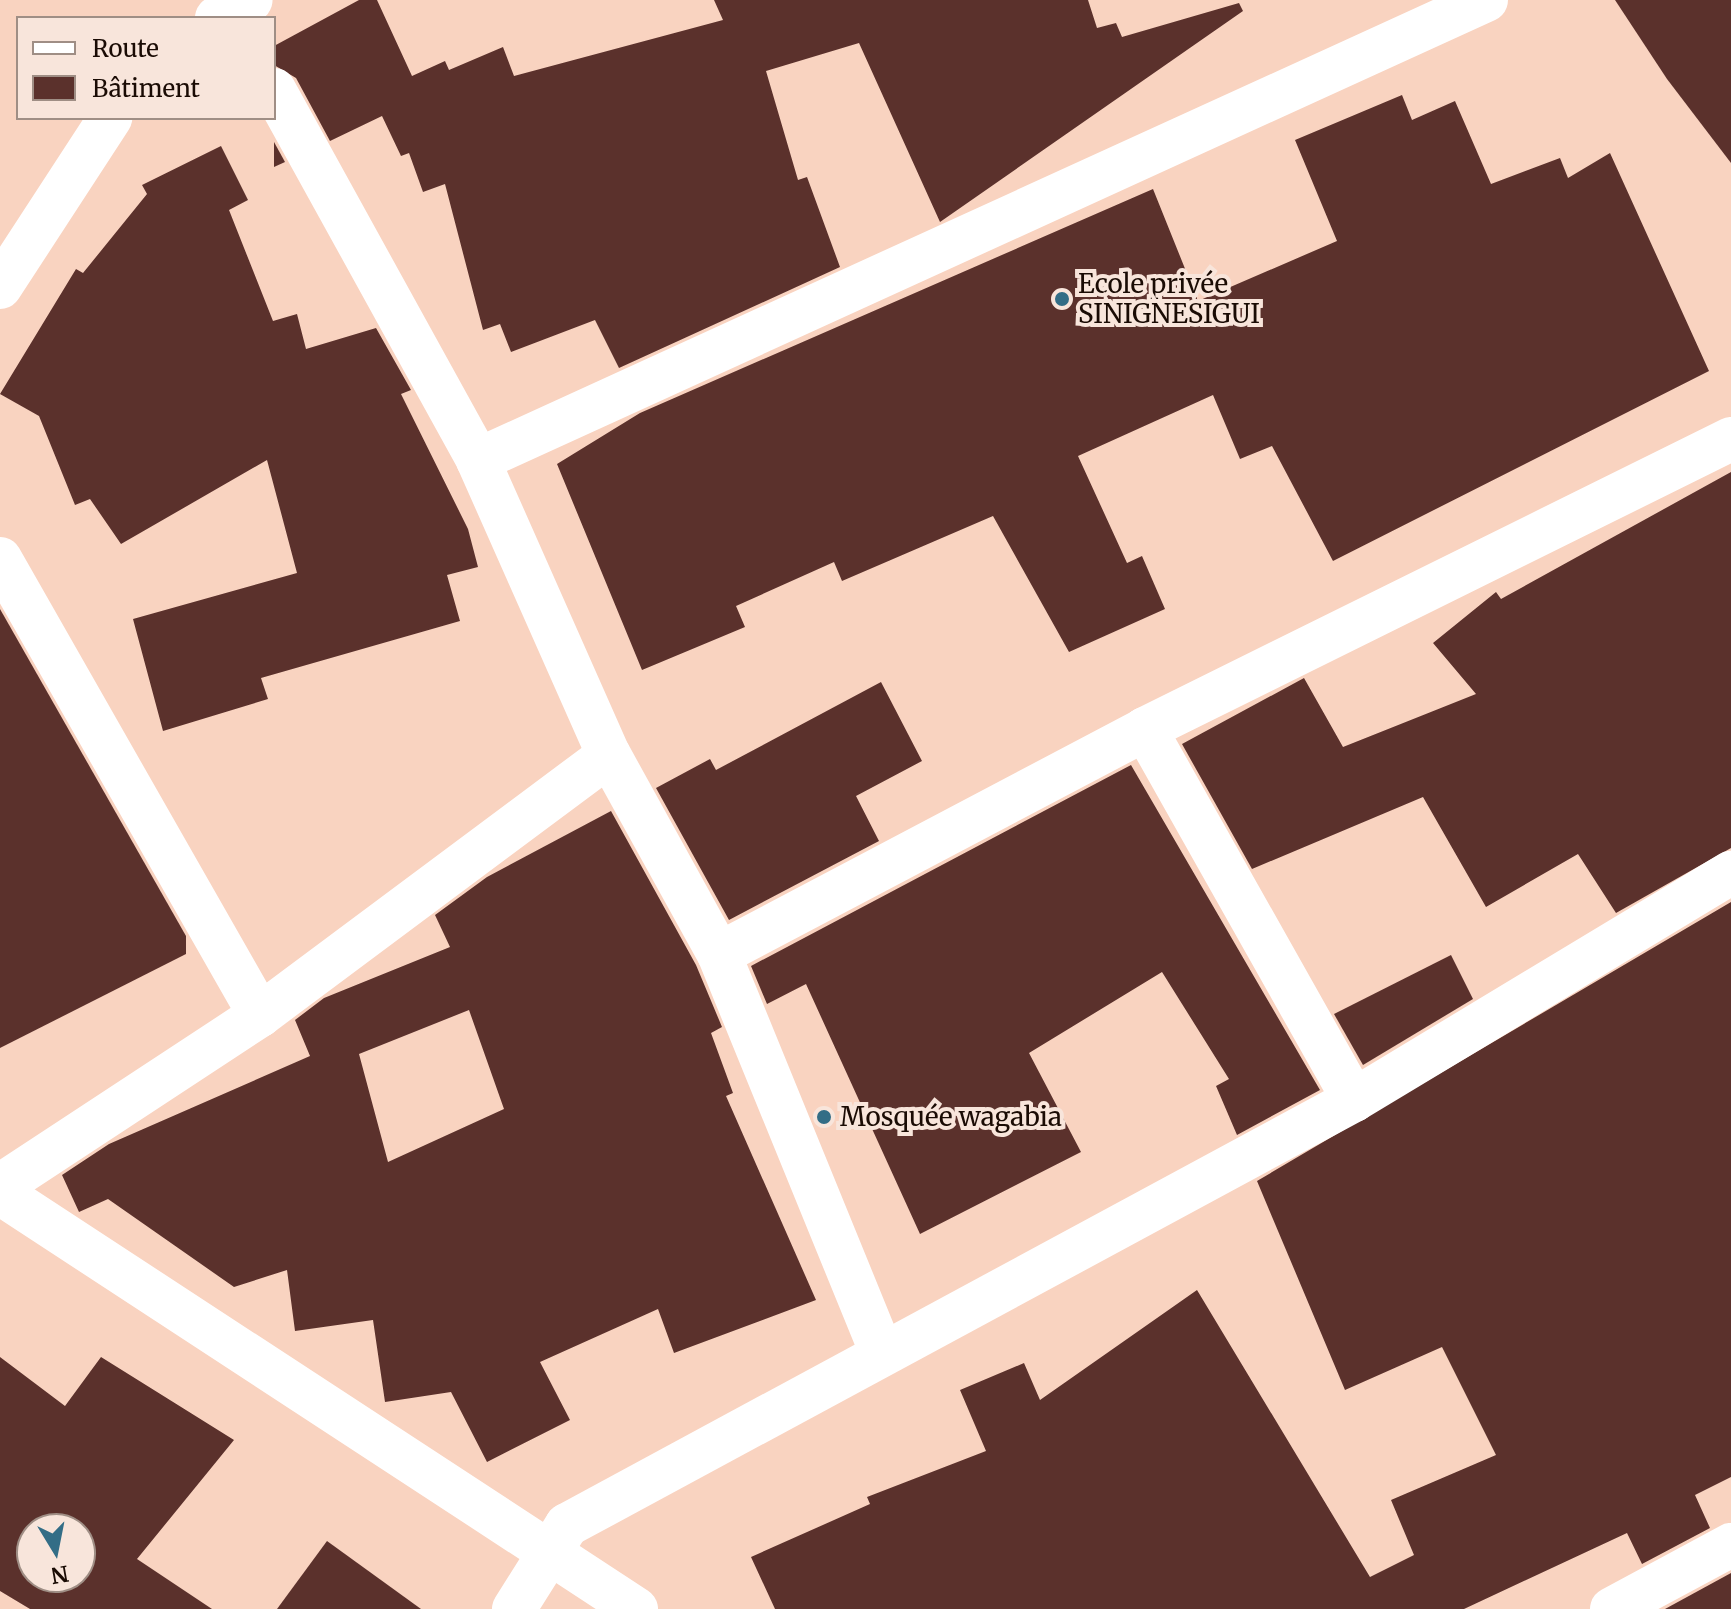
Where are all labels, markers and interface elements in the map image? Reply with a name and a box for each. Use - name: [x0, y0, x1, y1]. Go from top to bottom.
- legend: [16, 16, 276, 120]
- text: Route: [92, 33, 159, 64]
- text: Bâtiment: [92, 73, 200, 104]
- place label: Ecole privée SINIGNESIGUI: [1078, 268, 1260, 330]
- marker: Ecole privée SINIGNESIGUI: [1053, 290, 1071, 308]
- place label: Mosquée wagabia: [840, 1101, 1062, 1133]
- marker: Mosquée wagabia: [815, 1108, 833, 1126]
- north arrow: [16, 1513, 96, 1593]
- text: N: [49, 1559, 71, 1590]

